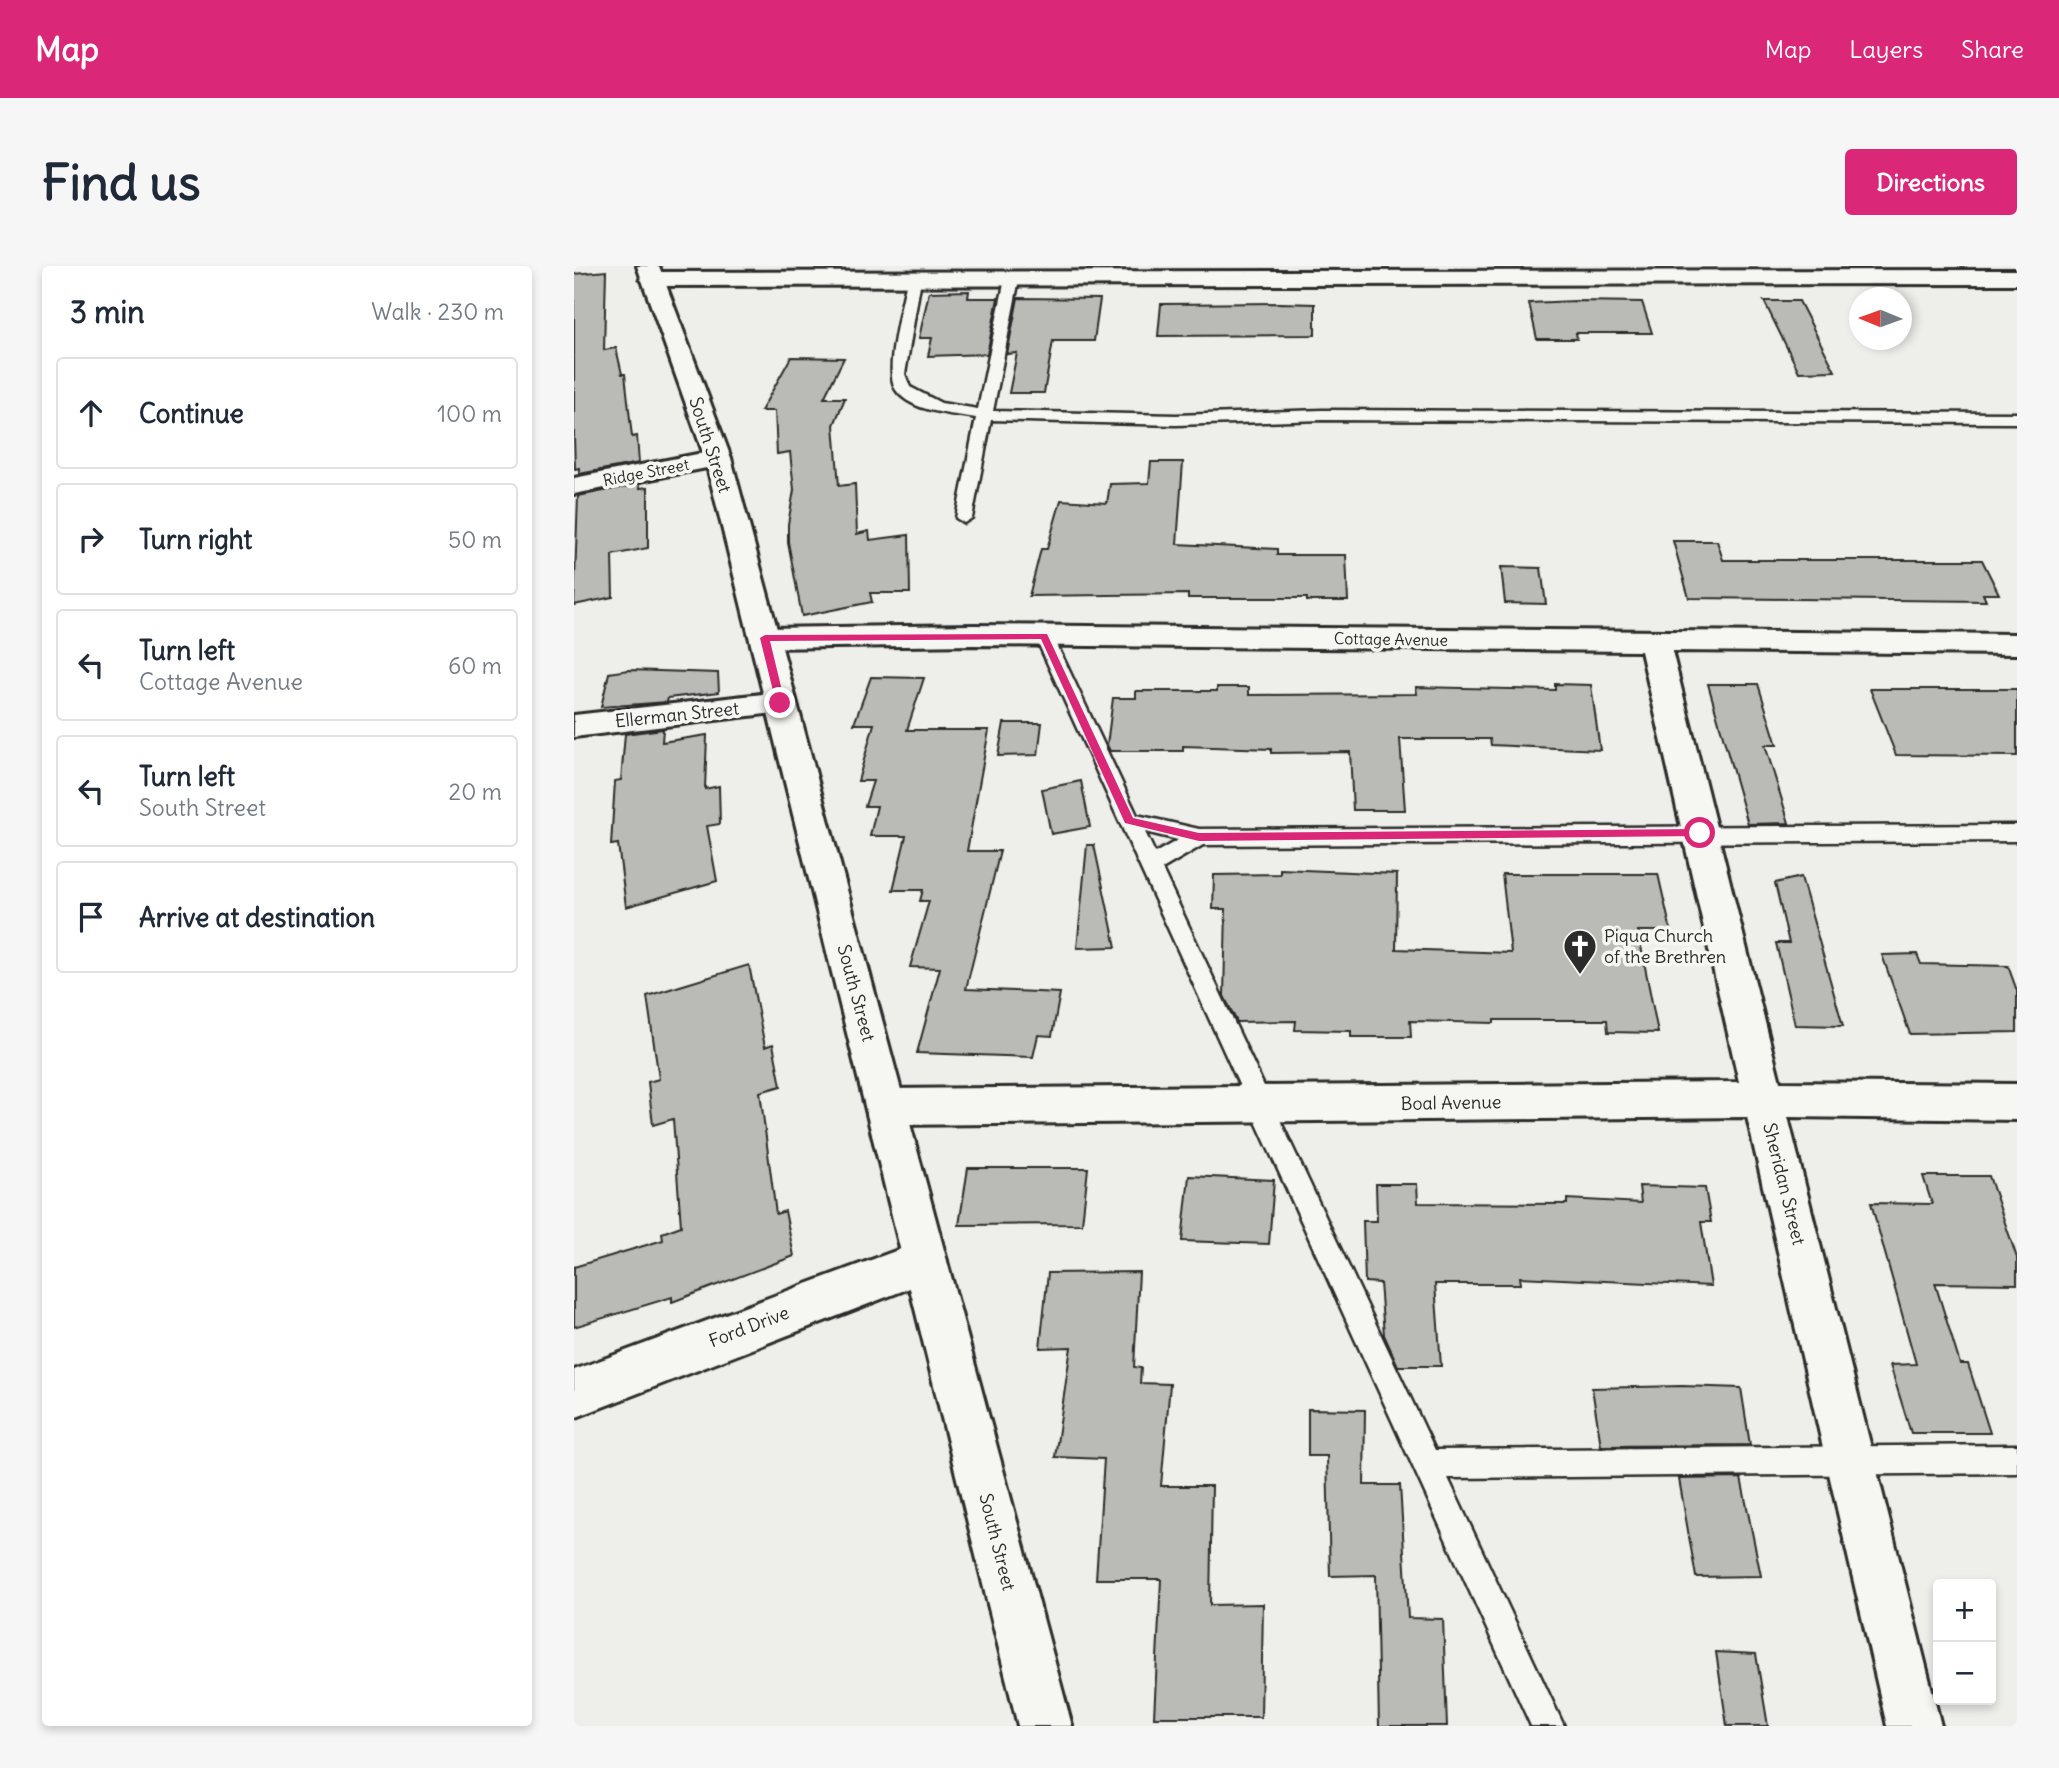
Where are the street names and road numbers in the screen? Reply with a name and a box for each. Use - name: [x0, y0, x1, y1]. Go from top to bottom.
- street label: South Street: [684, 394, 737, 496]
- street label: Ridge Street: [601, 454, 691, 490]
- street label: Cottage Avenue: [1334, 628, 1448, 650]
- street label: Ellerman Street: [614, 697, 740, 732]
- street label: South Street: [833, 942, 880, 1044]
- street label: Boal Avenue: [1400, 1090, 1502, 1115]
- street label: Sheridan Street: [1758, 1120, 1811, 1247]
- street label: Ford Drive: [705, 1301, 792, 1352]
- street label: South Street: [974, 1491, 1021, 1593]

